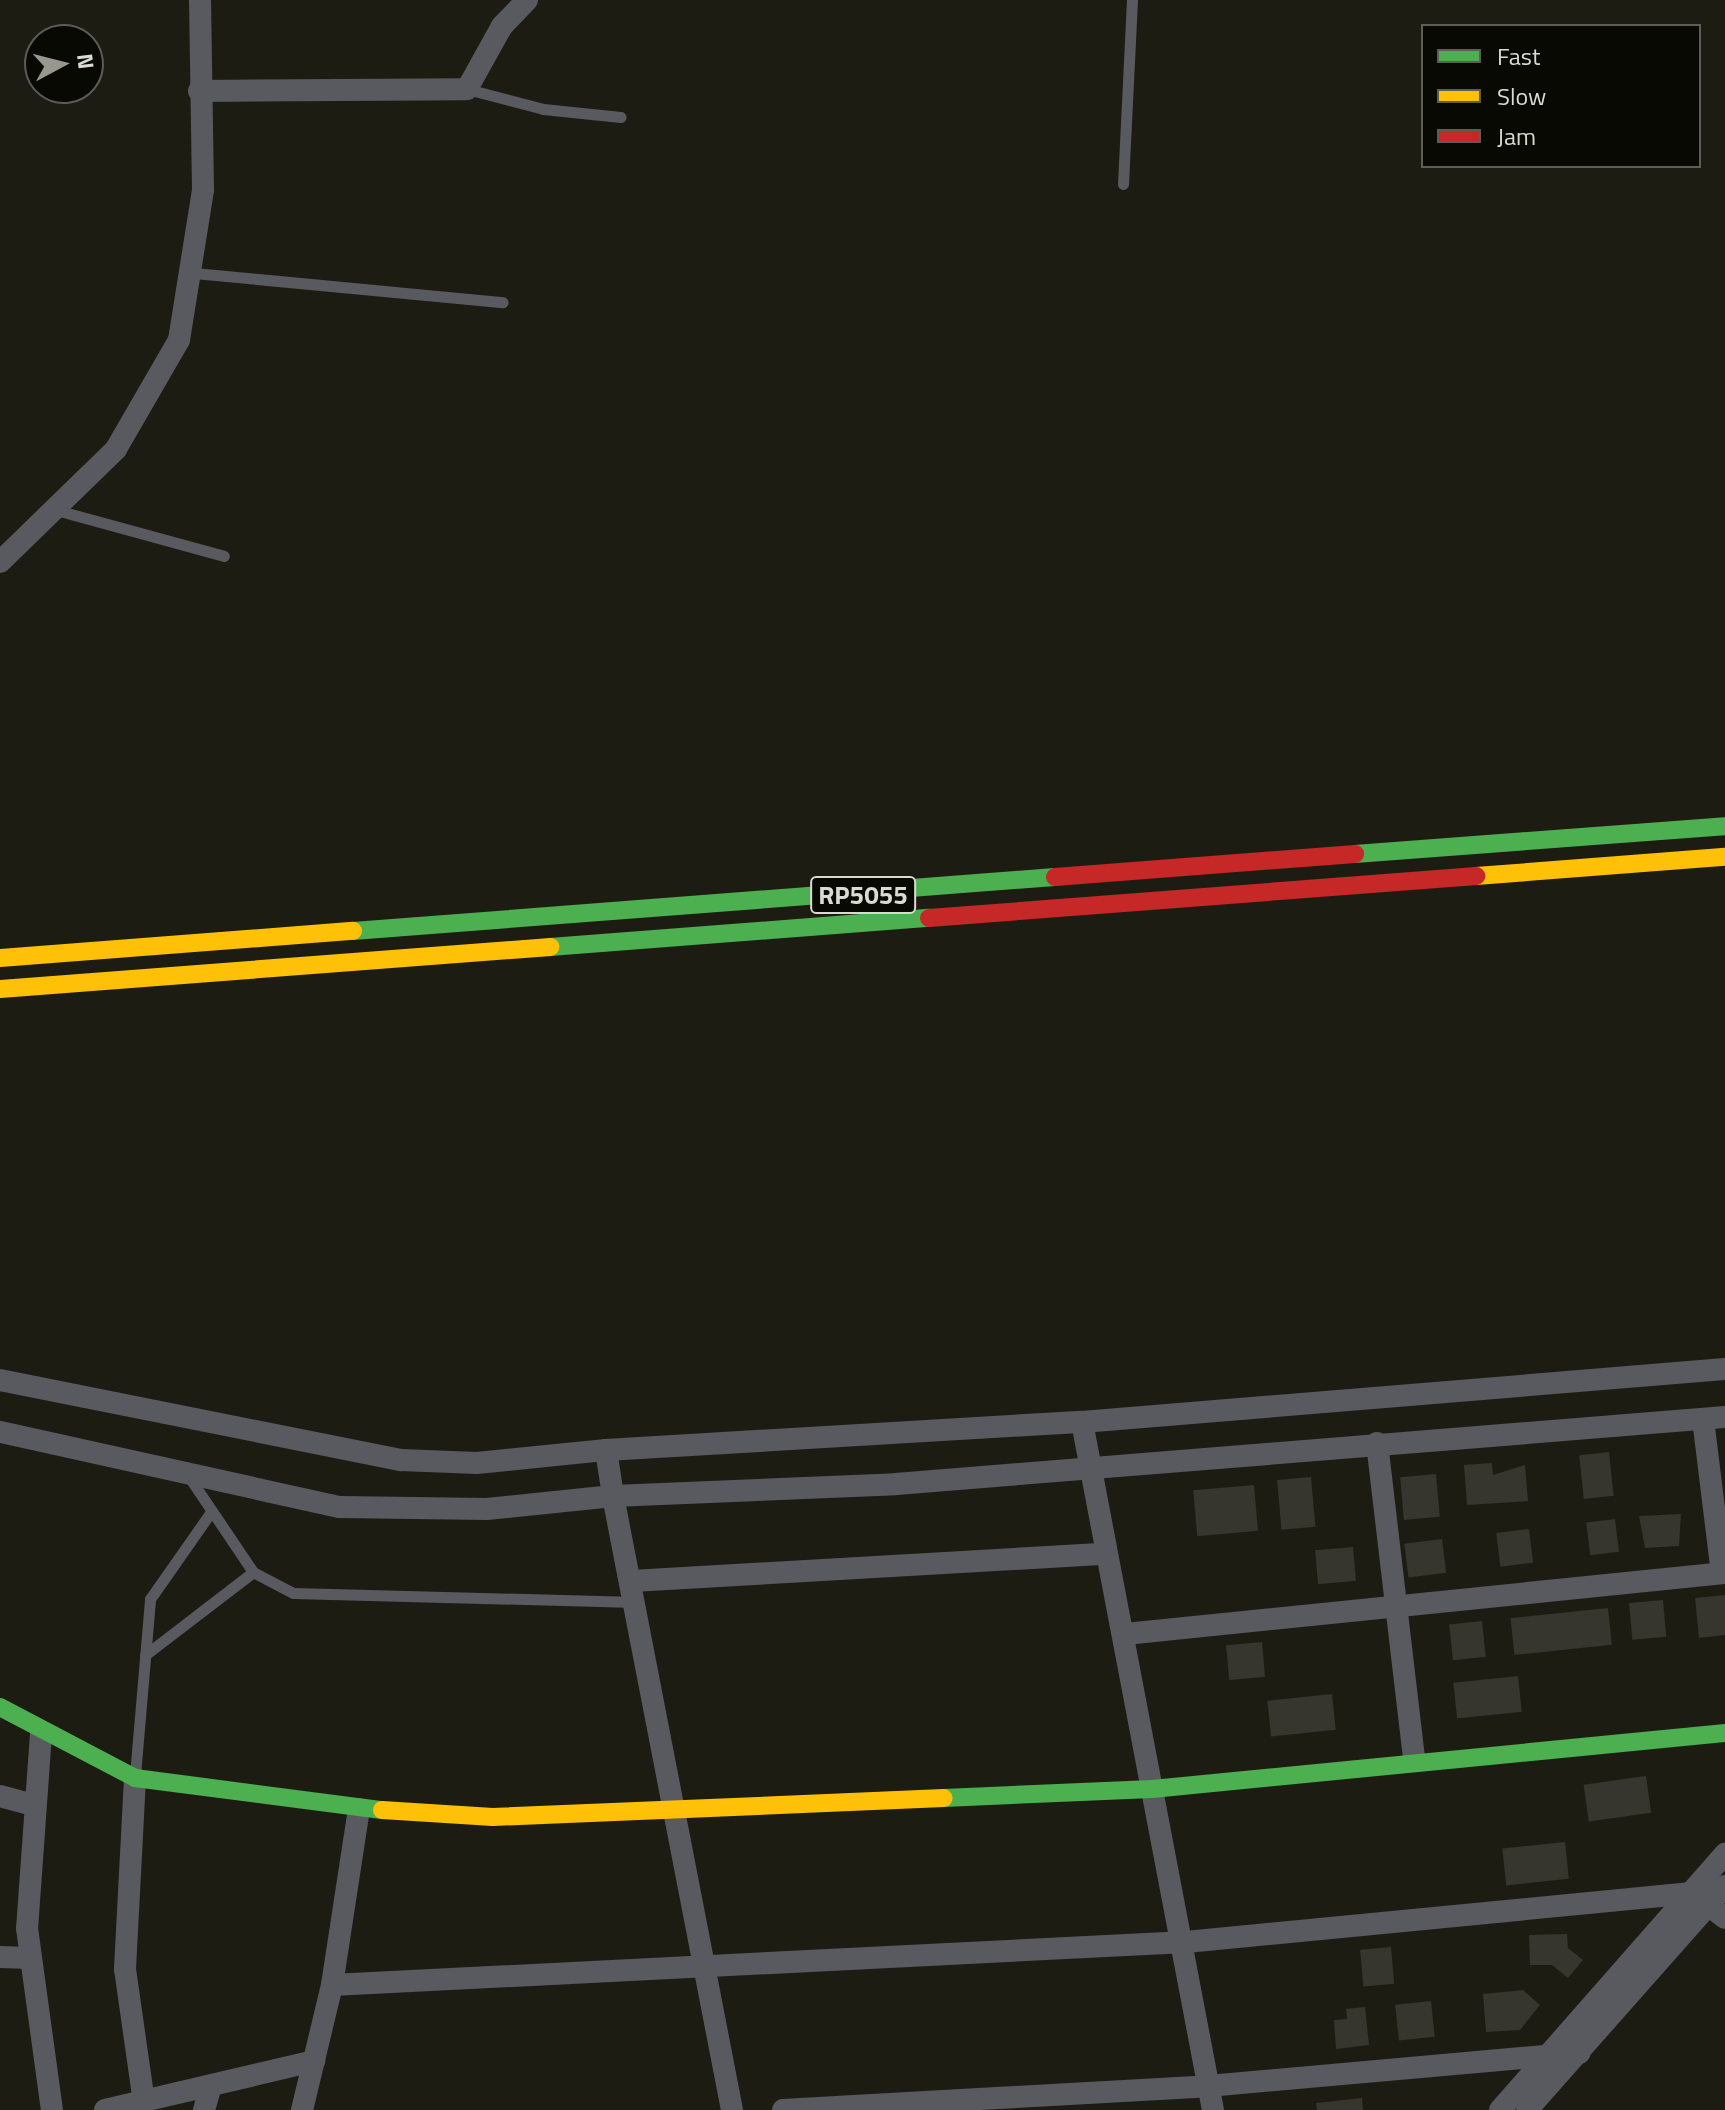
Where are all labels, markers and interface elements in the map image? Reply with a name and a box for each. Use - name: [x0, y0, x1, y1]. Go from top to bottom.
- north arrow: [24, 24, 104, 104]
- legend: [1421, 24, 1701, 168]
- text: Fast: [1497, 38, 1540, 74]
- text: N: [68, 52, 104, 71]
- text: Slow: [1497, 78, 1546, 114]
- text: Jam: [1497, 118, 1536, 154]
- road number: RP5055: [809, 873, 917, 917]

